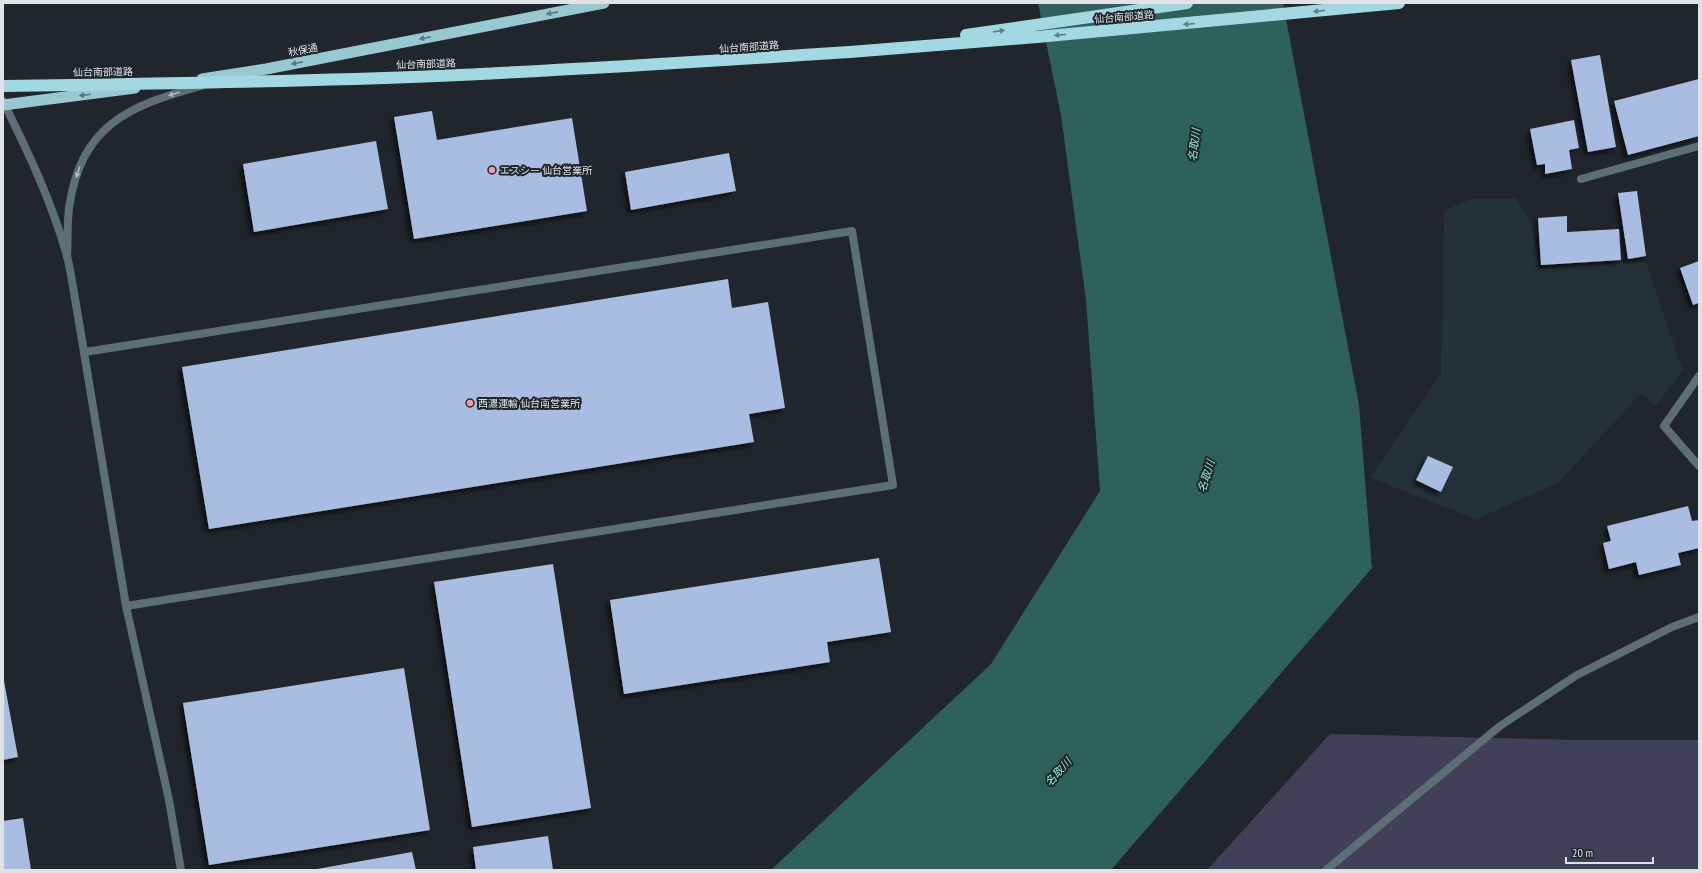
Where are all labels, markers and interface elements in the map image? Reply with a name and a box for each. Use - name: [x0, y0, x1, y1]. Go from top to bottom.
- street label: 仙台南部道路: [1094, 8, 1154, 26]
- one-way arrow: [1313, 8, 1325, 14]
- one-way arrow: [546, 10, 558, 16]
- one-way arrow: [1183, 20, 1195, 27]
- one-way arrow: [993, 28, 1005, 34]
- one-way arrow: [1054, 32, 1066, 39]
- one-way arrow: [418, 35, 431, 41]
- street label: 仙台南部道路: [719, 38, 779, 56]
- street label: 秋保通: [287, 41, 319, 59]
- street label: 仙台南部道路: [396, 56, 456, 72]
- one-way arrow: [291, 60, 303, 66]
- street label: 仙台南部道路: [73, 65, 133, 79]
- one-way arrow: [168, 91, 180, 97]
- one-way arrow: [79, 92, 92, 98]
- water label: 名取川: [1185, 127, 1203, 162]
- place label: エスシー 仙台営業所: [500, 164, 592, 177]
- marker: エスシー 仙台営業所: [487, 165, 497, 175]
- one-way arrow: [75, 167, 81, 179]
- place label: 西濃運輸 仙台南営業所: [478, 397, 580, 410]
- marker: 西濃運輸 仙台南営業所: [465, 398, 475, 408]
- water label: 名取川: [1194, 457, 1218, 494]
- water label: 名取川: [1042, 754, 1075, 789]
- scale bar: [1566, 839, 1653, 865]
- text: 20 m: [1572, 845, 1593, 860]

